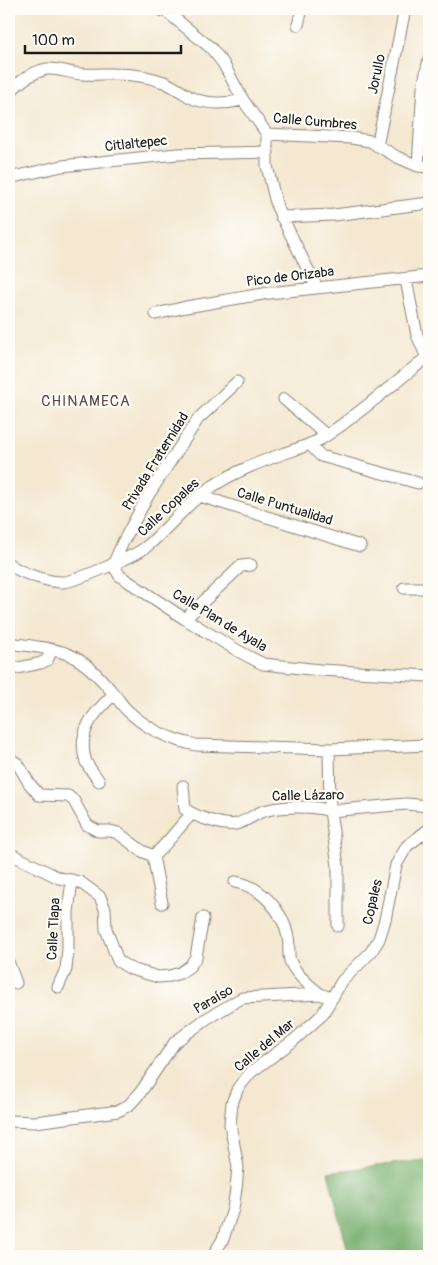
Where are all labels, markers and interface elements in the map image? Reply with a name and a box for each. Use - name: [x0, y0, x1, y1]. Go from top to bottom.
- scale bar: [25, 22, 181, 54]
- text: 100 m: [32, 31, 75, 50]
- street label: Jorullo: [364, 52, 389, 96]
- street label: Calle Cumbres: [272, 109, 358, 134]
- street label: Citlaltepec: [104, 132, 168, 155]
- street label: Pico de Orizaba: [245, 263, 335, 290]
- district label: CHINAMECA: [41, 392, 131, 411]
- street label: Privada Fraternidad: [118, 409, 192, 513]
- street label: Calle Copales: [134, 474, 203, 540]
- street label: Calle Puntualidad: [235, 484, 335, 529]
- street label: Calle Plan de Ayala: [169, 585, 270, 655]
- street label: Calle Lázaro: [272, 786, 345, 805]
- street label: Copales: [359, 877, 386, 926]
- street label: Calle Tlapa: [43, 897, 64, 961]
- street label: Paraíso: [190, 981, 236, 1018]
- street label: Calle del Mar: [231, 1015, 298, 1076]

